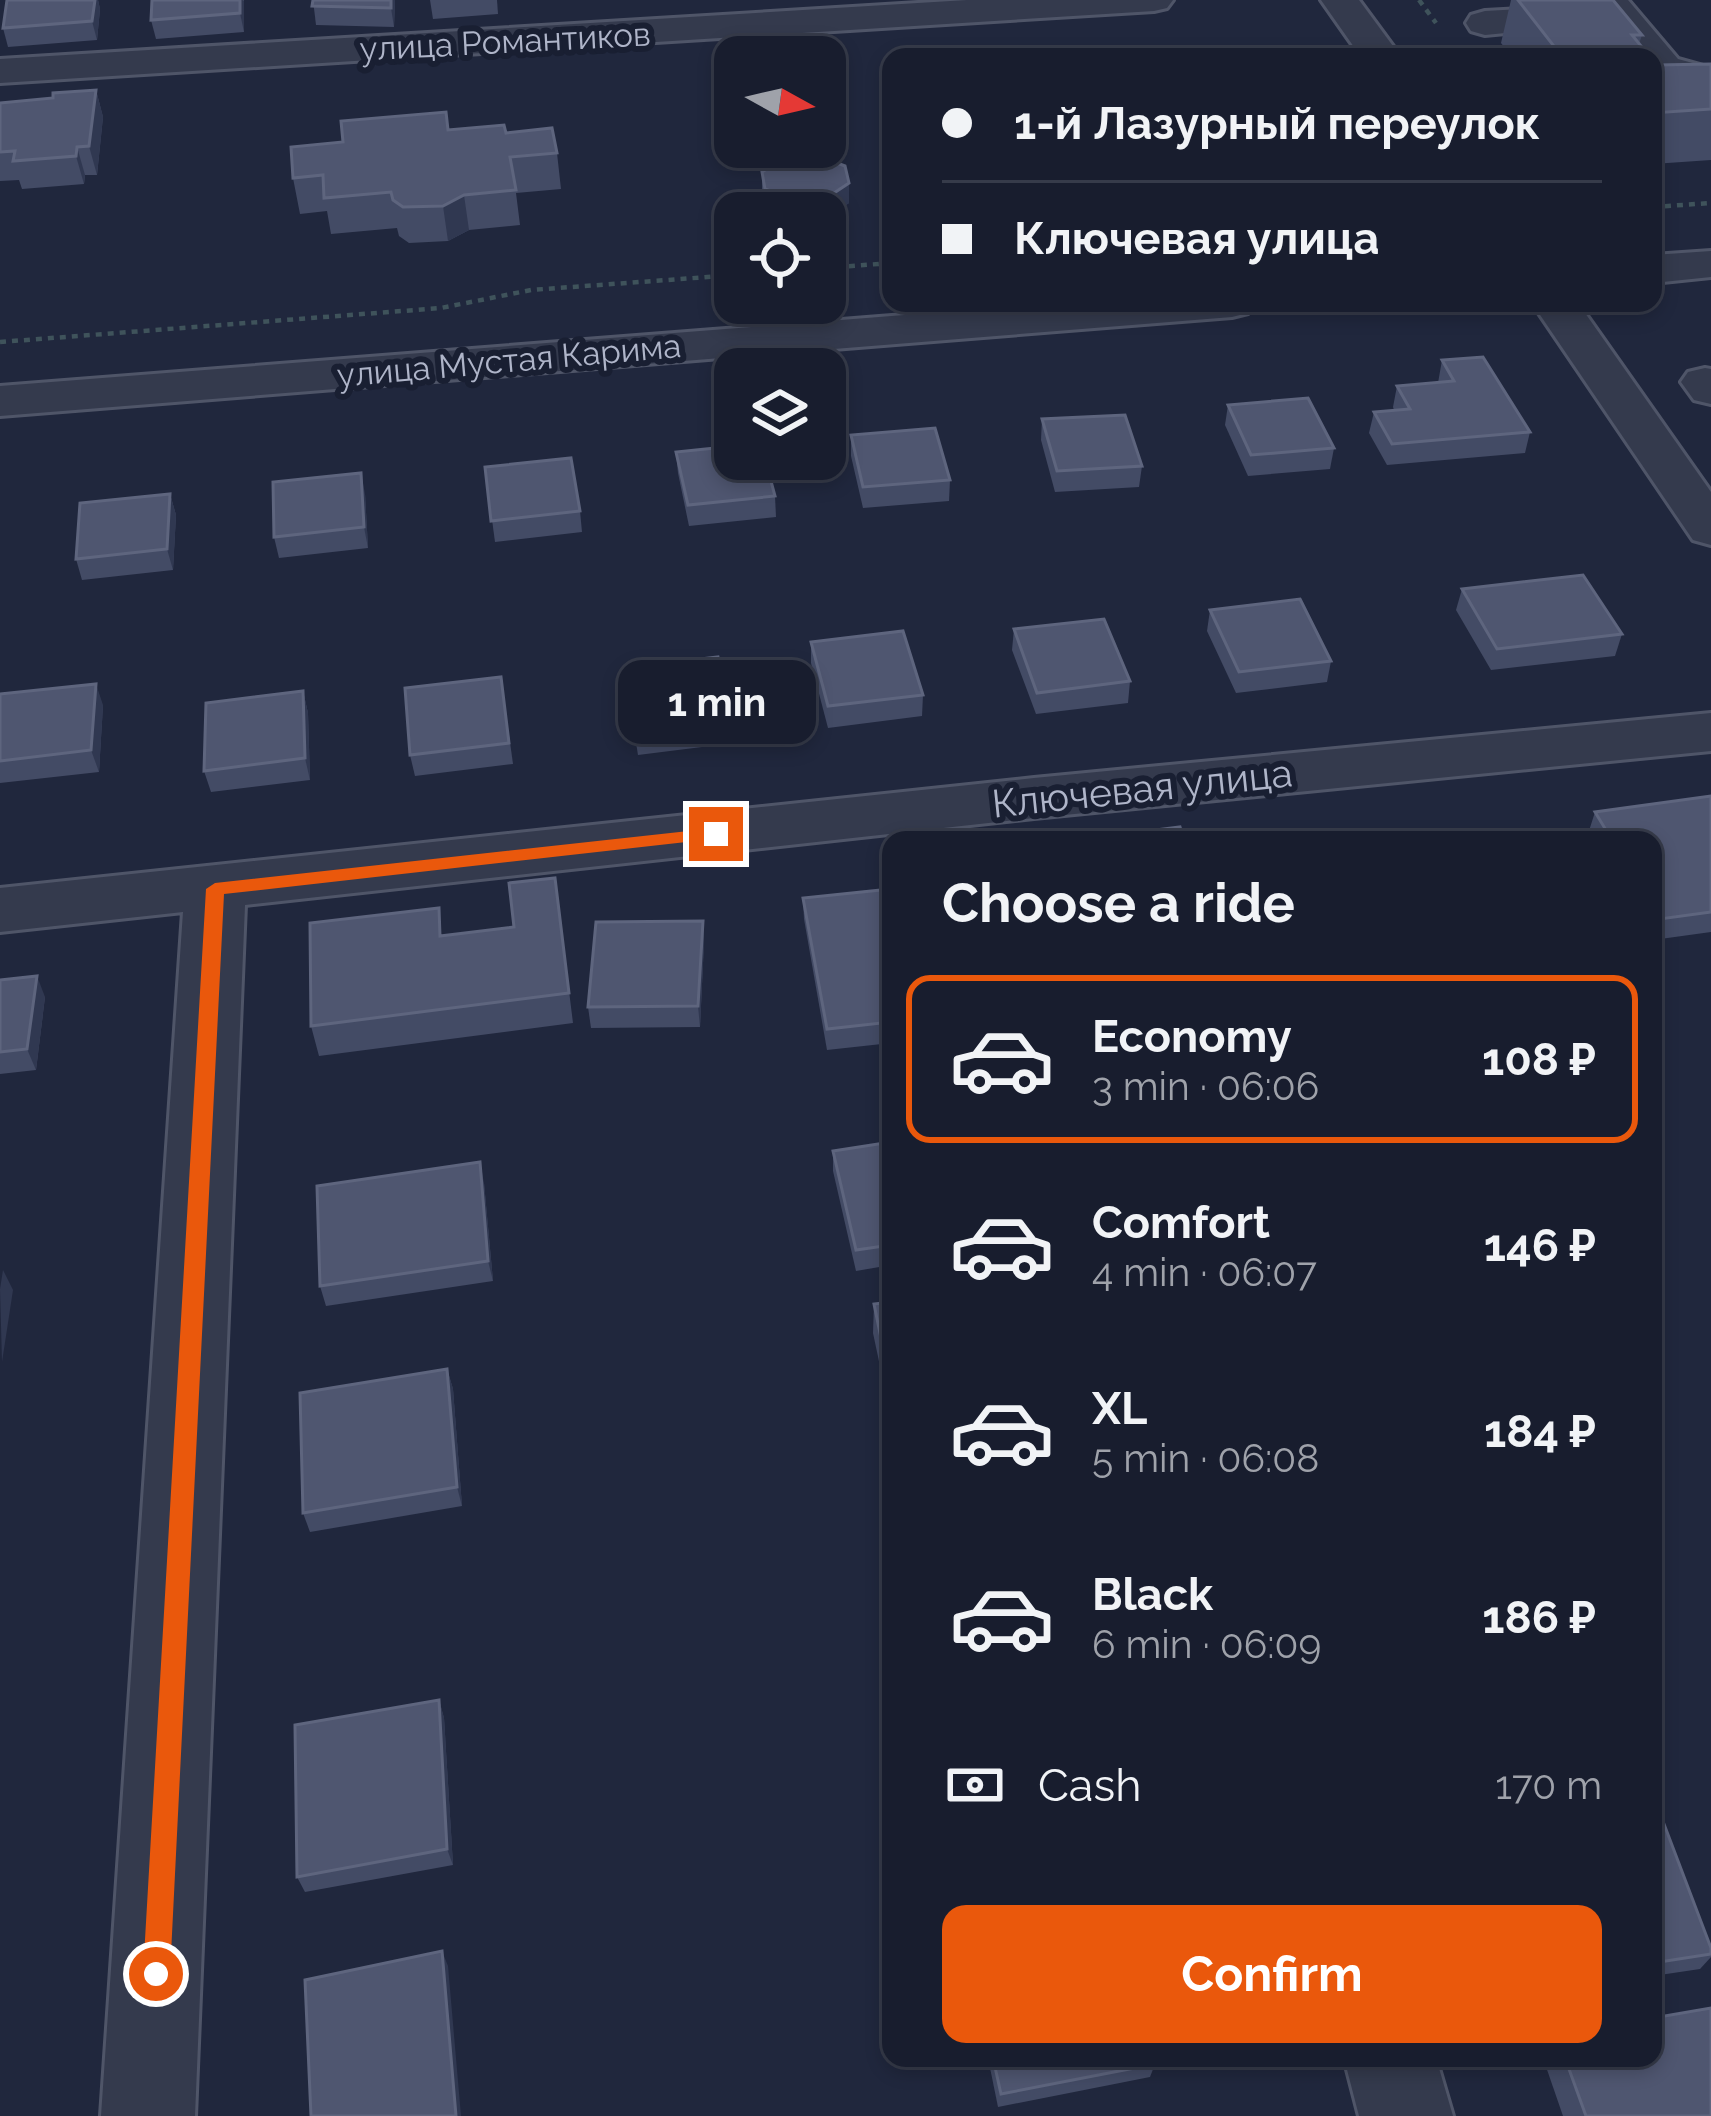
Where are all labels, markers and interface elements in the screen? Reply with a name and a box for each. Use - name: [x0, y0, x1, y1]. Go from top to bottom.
- street label: улица Романтиков: [359, 14, 651, 69]
- north arrow: [714, 36, 846, 168]
- map controls: [714, 36, 846, 480]
- text: 1-й Лазурный переулок: [1014, 97, 1540, 150]
- button: locate: [714, 192, 846, 324]
- text: Ключевая улица: [1014, 212, 1379, 265]
- street label: улица Мустая Карима: [335, 326, 683, 395]
- button: layers: [714, 348, 846, 480]
- callout: 1 min: [617, 660, 815, 744]
- text: 1 min: [668, 679, 766, 725]
- street label: Ключевая улица: [990, 749, 1294, 827]
- route end: [689, 807, 743, 861]
- text: Choose a ride: [942, 871, 1295, 935]
- icon: car: [948, 1005, 1056, 1113]
- text: Economy: [1092, 1010, 1292, 1063]
- text: 108 ₽: [1482, 1033, 1596, 1086]
- text: 3 min · 06:06: [1092, 1063, 1319, 1109]
- icon: car: [948, 1191, 1056, 1299]
- text: Comfort: [1092, 1196, 1270, 1249]
- text: 146 ₽: [1484, 1219, 1596, 1272]
- text: 4 min · 06:07: [1092, 1249, 1317, 1295]
- icon: car: [948, 1377, 1056, 1485]
- text: XL: [1092, 1382, 1147, 1435]
- text: 184 ₽: [1484, 1405, 1596, 1458]
- text: 5 min · 06:08: [1092, 1435, 1319, 1481]
- icon: car: [948, 1563, 1056, 1671]
- text: Black: [1092, 1568, 1213, 1621]
- text: 186 ₽: [1482, 1591, 1596, 1644]
- text: 6 min · 06:09: [1092, 1621, 1321, 1667]
- icon: cash: [942, 1752, 1008, 1818]
- text: Cash: [1038, 1759, 1141, 1812]
- text: 170 m: [1495, 1762, 1602, 1808]
- button: Confirm: [942, 1905, 1602, 2043]
- route start: [129, 1947, 183, 2001]

